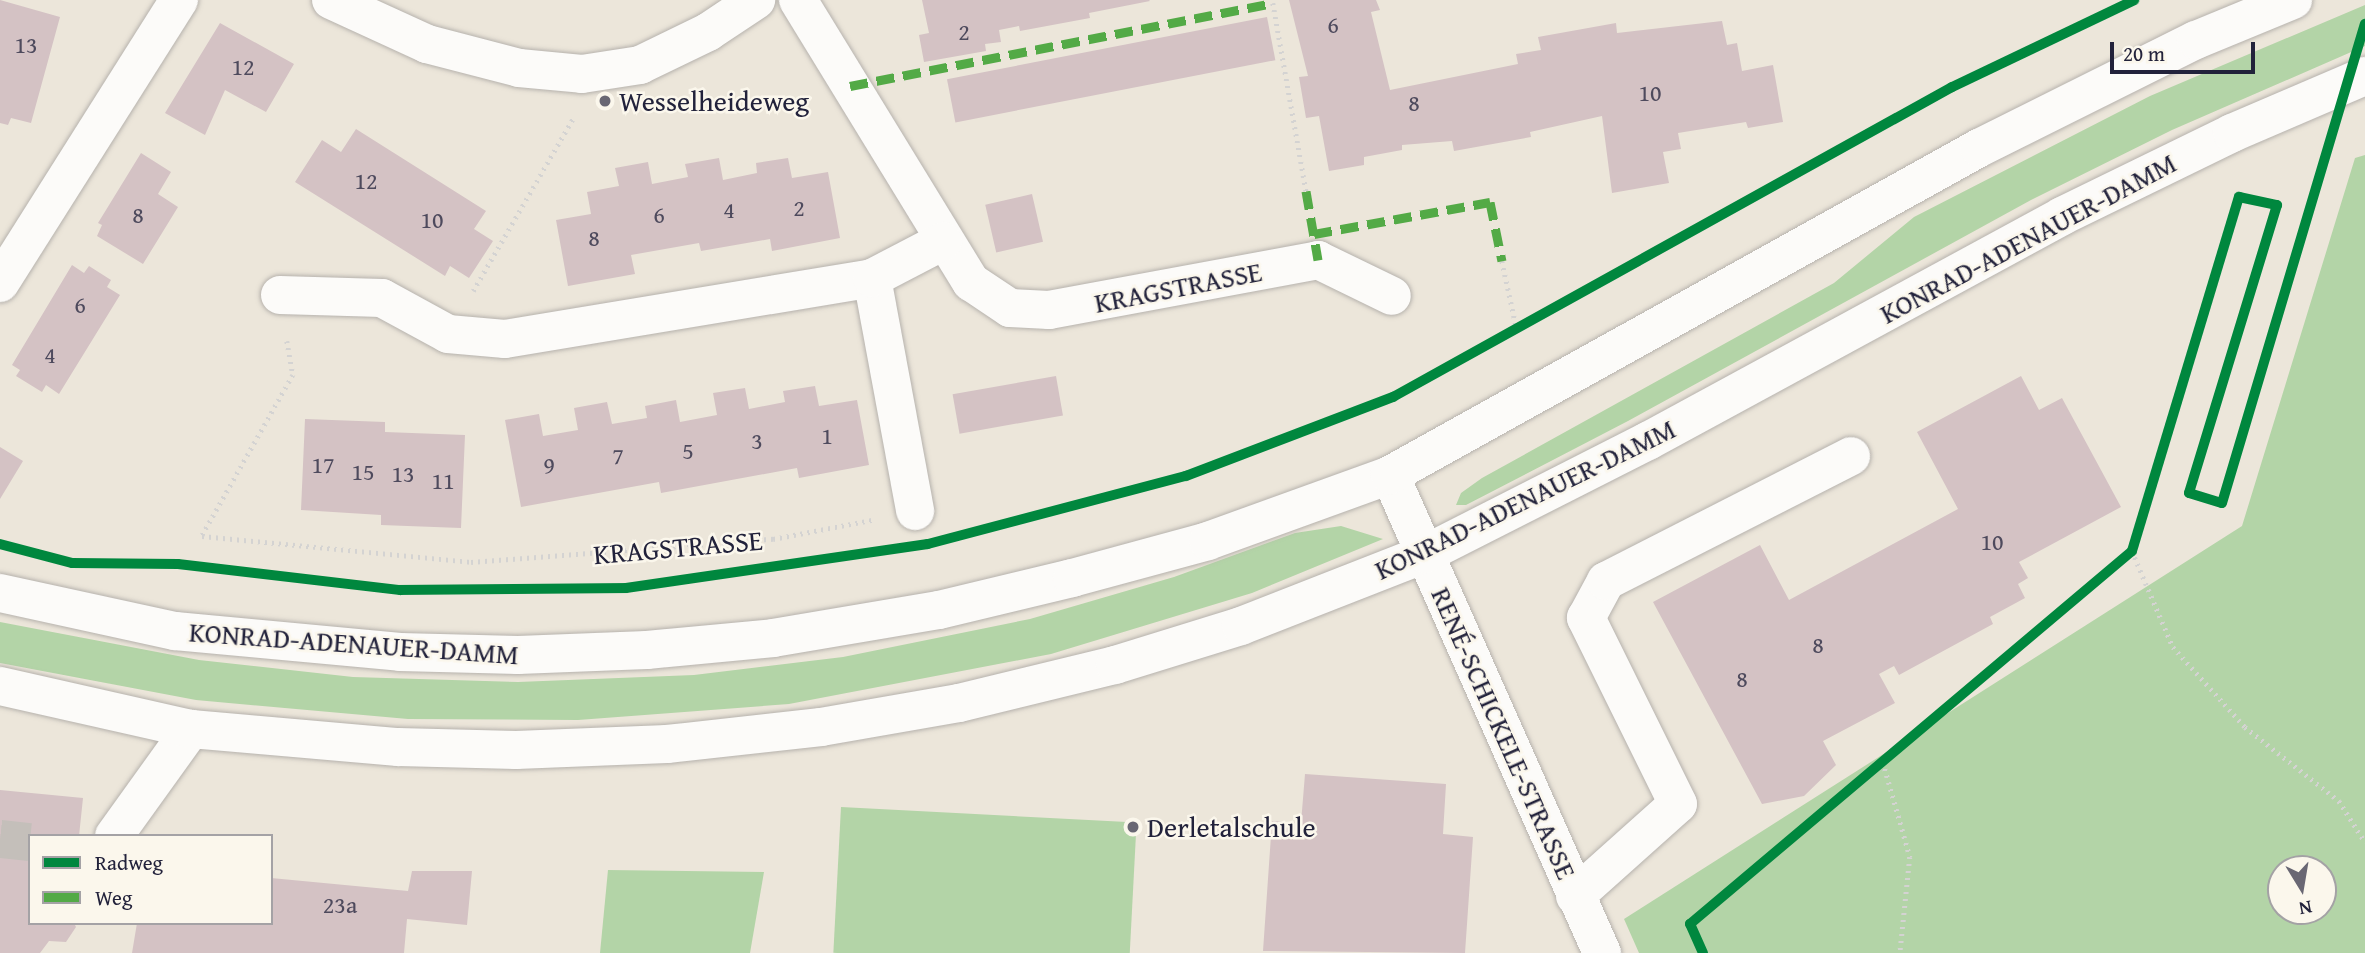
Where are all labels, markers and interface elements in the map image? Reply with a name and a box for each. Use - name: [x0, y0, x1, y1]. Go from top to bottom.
- house number: 6: [1327, 11, 1339, 39]
- house number: 2: [958, 18, 970, 46]
- scale bar: [2113, 28, 2258, 72]
- house number: 13: [14, 31, 38, 59]
- text: 20 m: [2123, 38, 2165, 69]
- house number: 12: [231, 53, 255, 81]
- house number: 10: [1638, 79, 1662, 107]
- place label: Wesselheideweg: [619, 84, 809, 118]
- house number: 8: [1408, 89, 1420, 117]
- marker: Wesselheideweg: [597, 93, 613, 109]
- street label: KONRAD-ADENAUER-DAMM: [1874, 146, 2182, 330]
- house number: 12: [354, 167, 378, 195]
- house number: 2: [793, 194, 805, 222]
- house number: 4: [723, 196, 735, 224]
- house number: 8: [132, 201, 144, 229]
- house number: 6: [653, 201, 665, 229]
- house number: 10: [420, 206, 444, 234]
- house number: 8: [588, 224, 600, 252]
- street label: KRAGSTRASSE: [1091, 254, 1265, 320]
- house number: 6: [74, 291, 86, 319]
- house number: 4: [44, 341, 56, 369]
- street label: KONRAD-ADENAUER-DAMM: [1369, 411, 1681, 587]
- house number: 1: [821, 422, 833, 450]
- house number: 3: [751, 427, 763, 455]
- house number: 5: [682, 437, 694, 465]
- house number: 7: [612, 442, 624, 470]
- house number: 17: [311, 451, 335, 479]
- house number: 9: [543, 451, 555, 479]
- house number: 15: [351, 458, 375, 486]
- house number: 13: [391, 460, 415, 488]
- house number: 11: [431, 467, 455, 495]
- street label: KRAGSTRASSE: [592, 523, 764, 571]
- house number: 10: [1980, 528, 2004, 556]
- street label: RENÉ-SCHICKELE-STRASSE: [1424, 582, 1584, 884]
- street label: KONRAD-ADENAUER-DAMM: [188, 615, 520, 671]
- house number: 8: [1812, 631, 1824, 659]
- house number: 8: [1736, 665, 1748, 693]
- place label: Derletalschule: [1147, 810, 1316, 844]
- marker: Derletalschule: [1125, 819, 1141, 835]
- legend: [28, 834, 273, 925]
- text: Radweg: [95, 847, 163, 878]
- north arrow: [2267, 855, 2337, 925]
- text: Weg: [95, 882, 132, 913]
- house number: 23a: [323, 891, 357, 919]
- text: N: [2297, 894, 2315, 924]

